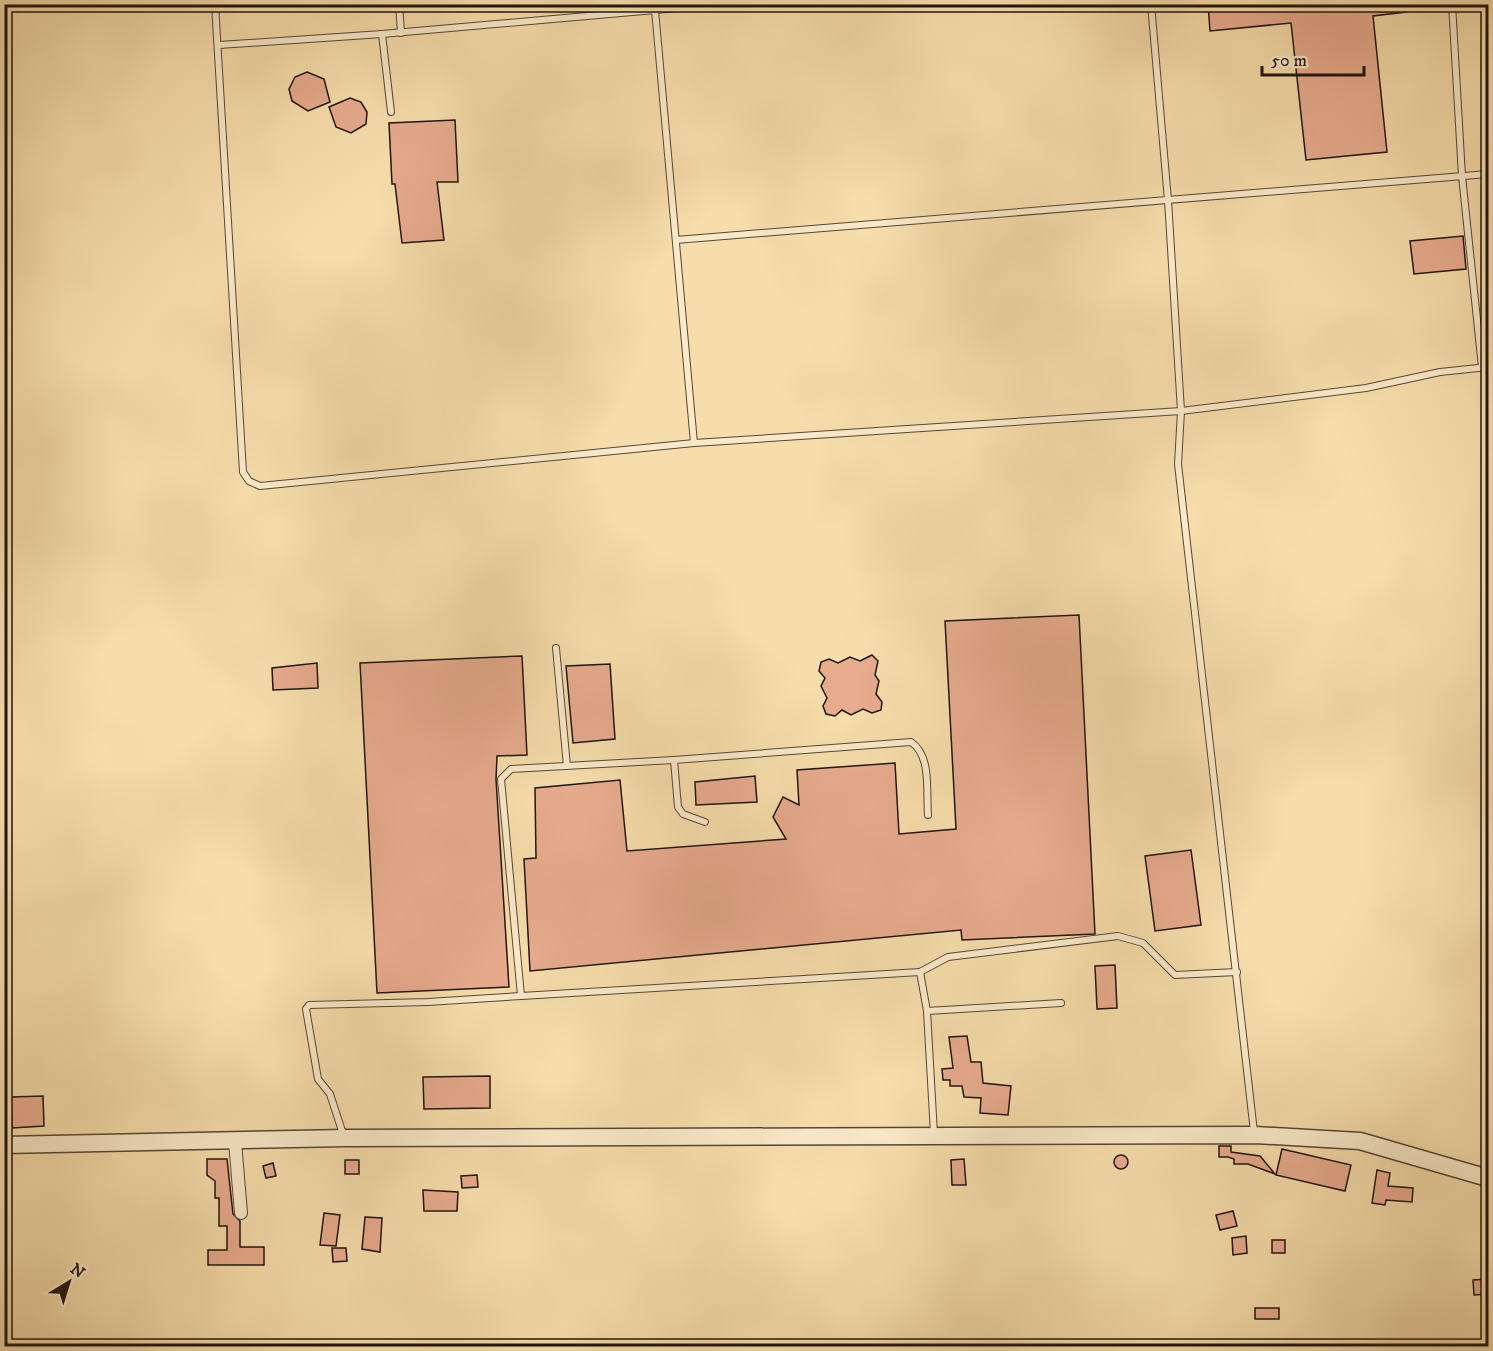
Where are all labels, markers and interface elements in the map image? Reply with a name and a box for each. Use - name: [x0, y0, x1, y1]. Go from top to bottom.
- scale bar: [1262, 39, 1364, 77]
- text: 50 m: [1271, 50, 1307, 72]
- north arrow: [39, 1252, 99, 1312]
- text: N: [66, 1259, 89, 1283]

